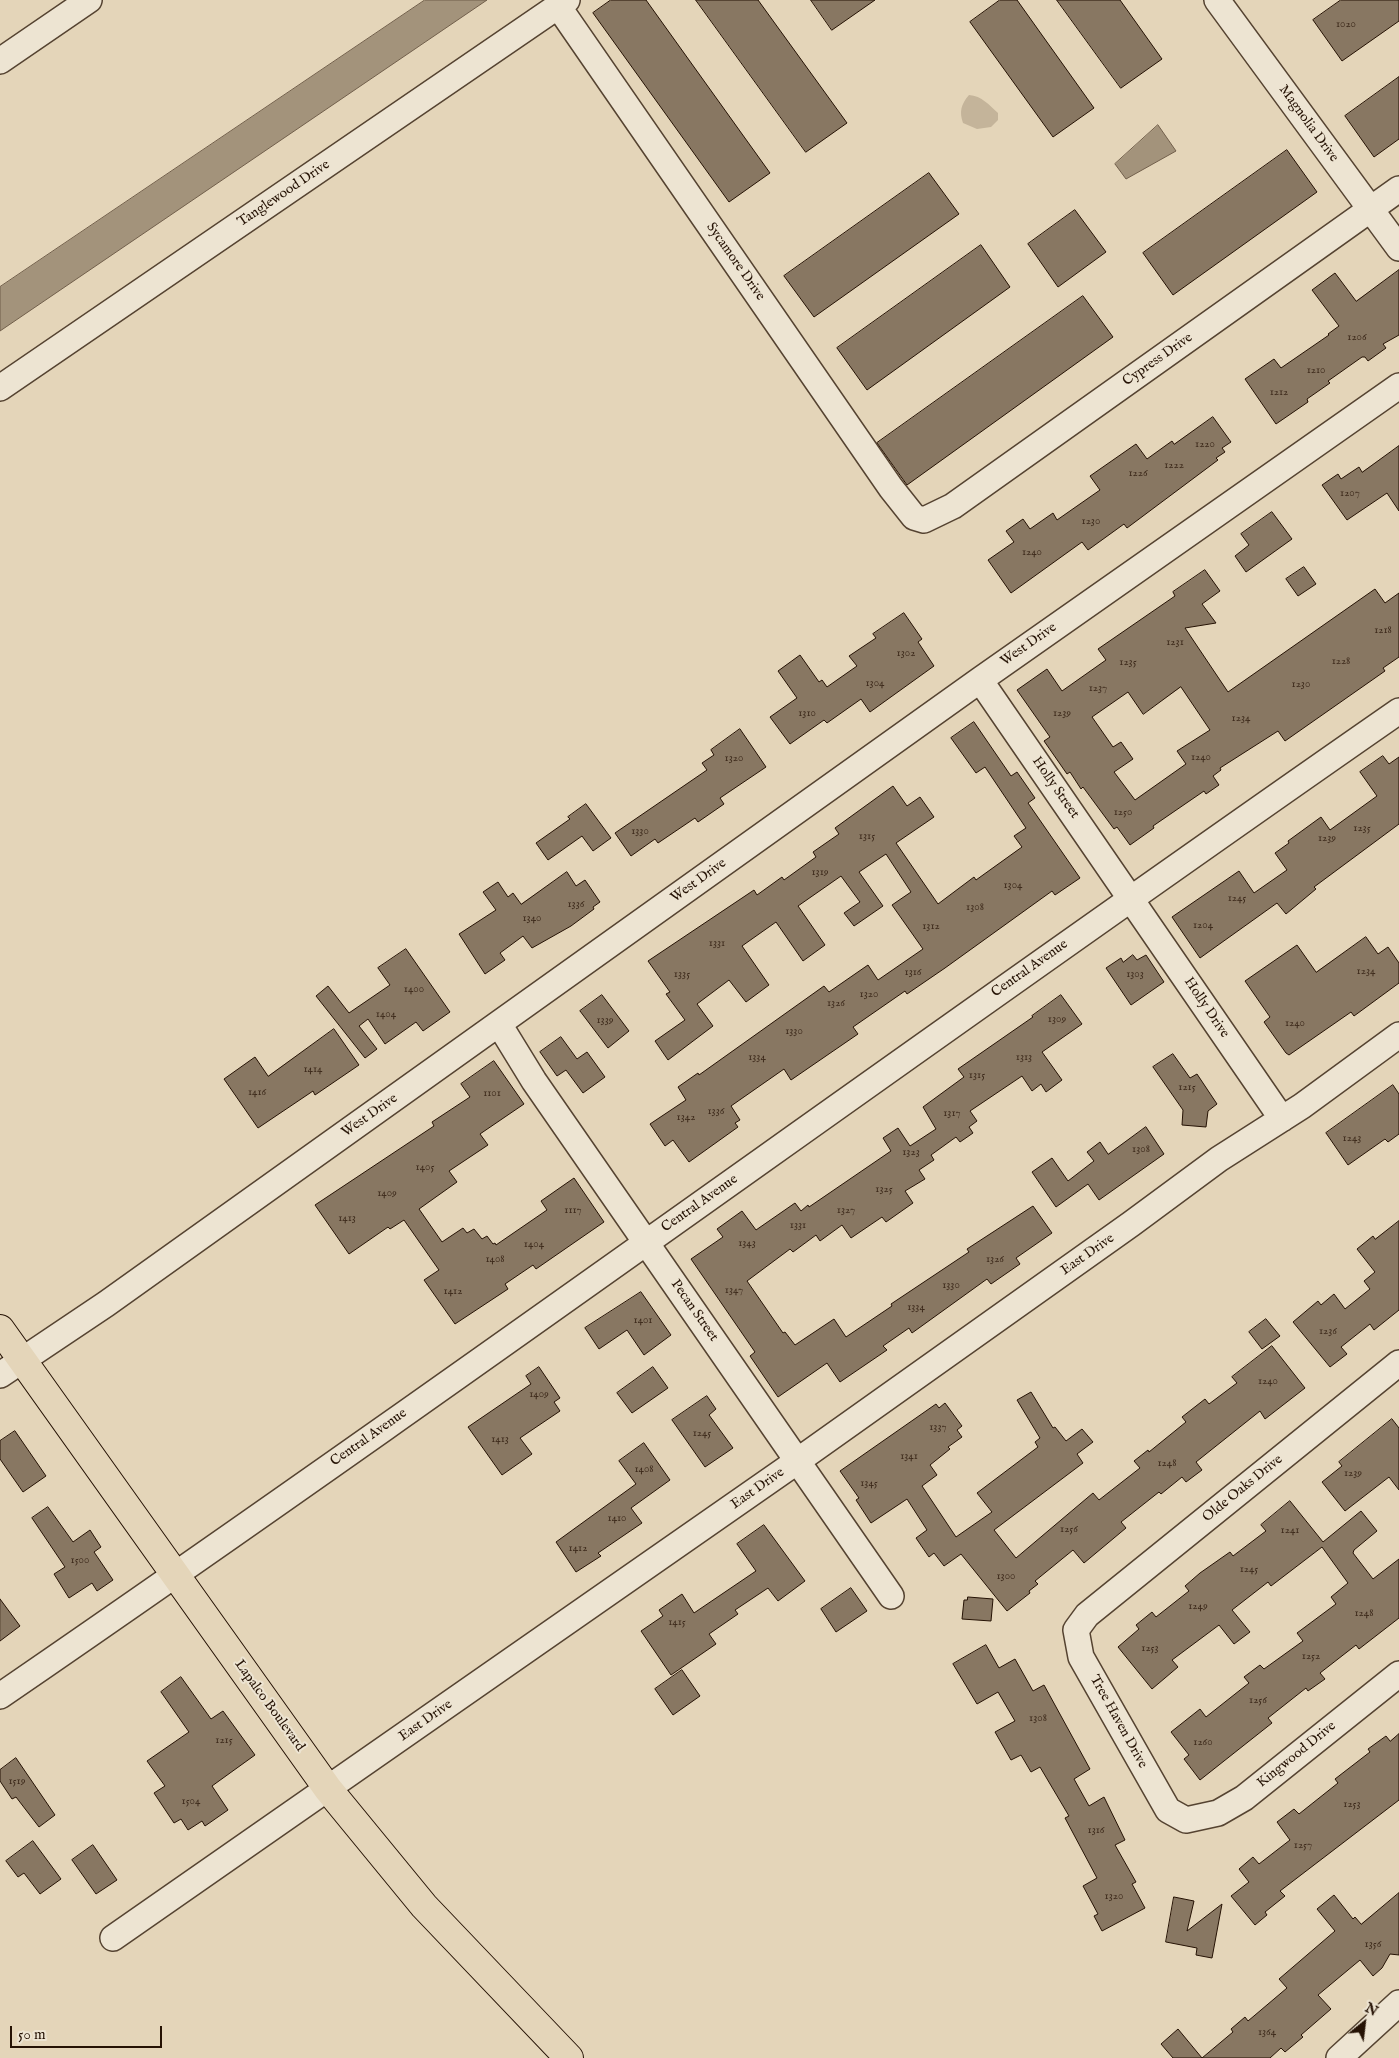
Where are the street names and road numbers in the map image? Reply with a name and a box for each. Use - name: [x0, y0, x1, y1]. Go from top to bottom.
- street label: Magnolia Drive: [1274, 82, 1342, 166]
- street label: Tanglewood Drive: [235, 157, 333, 231]
- street label: Sycamore Drive: [702, 220, 768, 304]
- street label: Cypress Drive: [1120, 330, 1196, 390]
- street label: West Drive: [998, 620, 1060, 670]
- street label: Holly Street: [1028, 754, 1082, 822]
- street label: West Drive: [668, 855, 730, 907]
- street label: Central Avenue: [989, 936, 1071, 1002]
- street label: Holly Drive: [1180, 975, 1232, 1041]
- street label: West Drive: [339, 1091, 401, 1141]
- street label: Central Avenue: [659, 1171, 741, 1237]
- street label: East Drive: [1058, 1231, 1118, 1279]
- street label: Pecan Street: [667, 1277, 721, 1345]
- street label: Central Avenue: [328, 1405, 410, 1471]
- street label: Olde Oaks Drive: [1200, 1452, 1286, 1526]
- street label: East Drive: [728, 1465, 788, 1513]
- street label: Lapalco Boulevard: [230, 1657, 308, 1755]
- street label: Tree Haven Drive: [1085, 1673, 1151, 1771]
- street label: East Drive: [396, 1697, 456, 1745]
- street label: Kingwood Drive: [1254, 1718, 1340, 1792]

